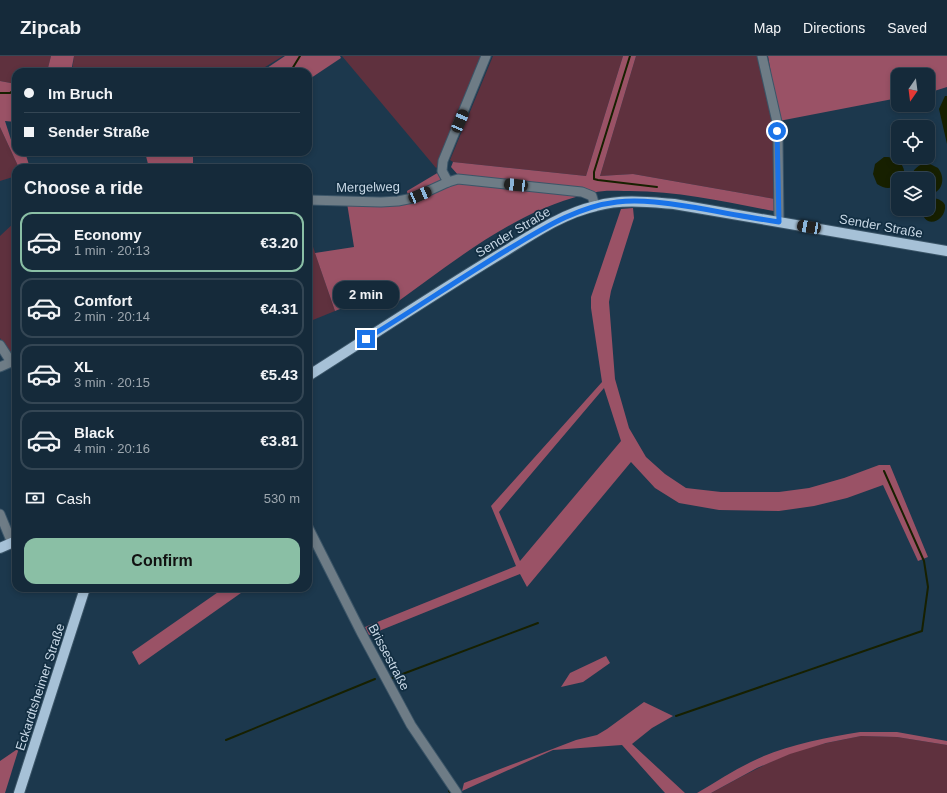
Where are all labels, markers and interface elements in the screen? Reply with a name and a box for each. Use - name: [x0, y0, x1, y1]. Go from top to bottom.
- text: Zipcab: [20, 17, 81, 38]
- text: Map: [754, 20, 781, 36]
- text: Directions: [803, 20, 865, 36]
- text: Saved: [887, 20, 927, 36]
- north arrow: [891, 68, 935, 112]
- map controls: [891, 68, 935, 216]
- text: Im Bruch: [48, 85, 113, 102]
- car: [450, 108, 470, 134]
- button: locate: [891, 120, 935, 164]
- route start: [768, 122, 786, 140]
- text: Sender Straße: [48, 123, 150, 140]
- button: layers: [891, 172, 935, 216]
- text: Choose a ride: [24, 178, 143, 198]
- car: [503, 178, 529, 192]
- street label: Mergelweg: [336, 179, 400, 195]
- car: [407, 185, 433, 205]
- street label: Sender Straße: [473, 204, 553, 260]
- street label: Sender Straße: [838, 211, 924, 241]
- car: [796, 219, 822, 235]
- icon: car: [26, 224, 62, 260]
- text: Economy: [74, 226, 142, 243]
- text: €3.20: [260, 234, 298, 251]
- text: 1 min · 20:13: [74, 243, 150, 258]
- callout: 2 min: [333, 281, 399, 309]
- text: 2 min: [349, 287, 383, 302]
- icon: car: [26, 290, 62, 326]
- text: Comfort: [74, 292, 132, 309]
- text: €4.31: [260, 300, 298, 317]
- text: 2 min · 20:14: [74, 309, 150, 324]
- route end: [357, 330, 375, 348]
- icon: car: [26, 356, 62, 392]
- text: XL: [74, 358, 93, 375]
- text: €5.43: [260, 366, 298, 383]
- text: 3 min · 20:15: [74, 375, 150, 390]
- icon: car: [26, 422, 62, 458]
- text: Black: [74, 424, 114, 441]
- text: €3.81: [260, 432, 298, 449]
- text: 4 min · 20:16: [74, 441, 150, 456]
- icon: cash: [24, 487, 46, 509]
- text: Cash: [56, 490, 91, 507]
- text: 530 m: [264, 491, 300, 506]
- button: Confirm: [24, 538, 300, 584]
- street label: Eckardtsheimer Straße: [12, 621, 68, 753]
- street label: Brissestraße: [365, 621, 413, 693]

